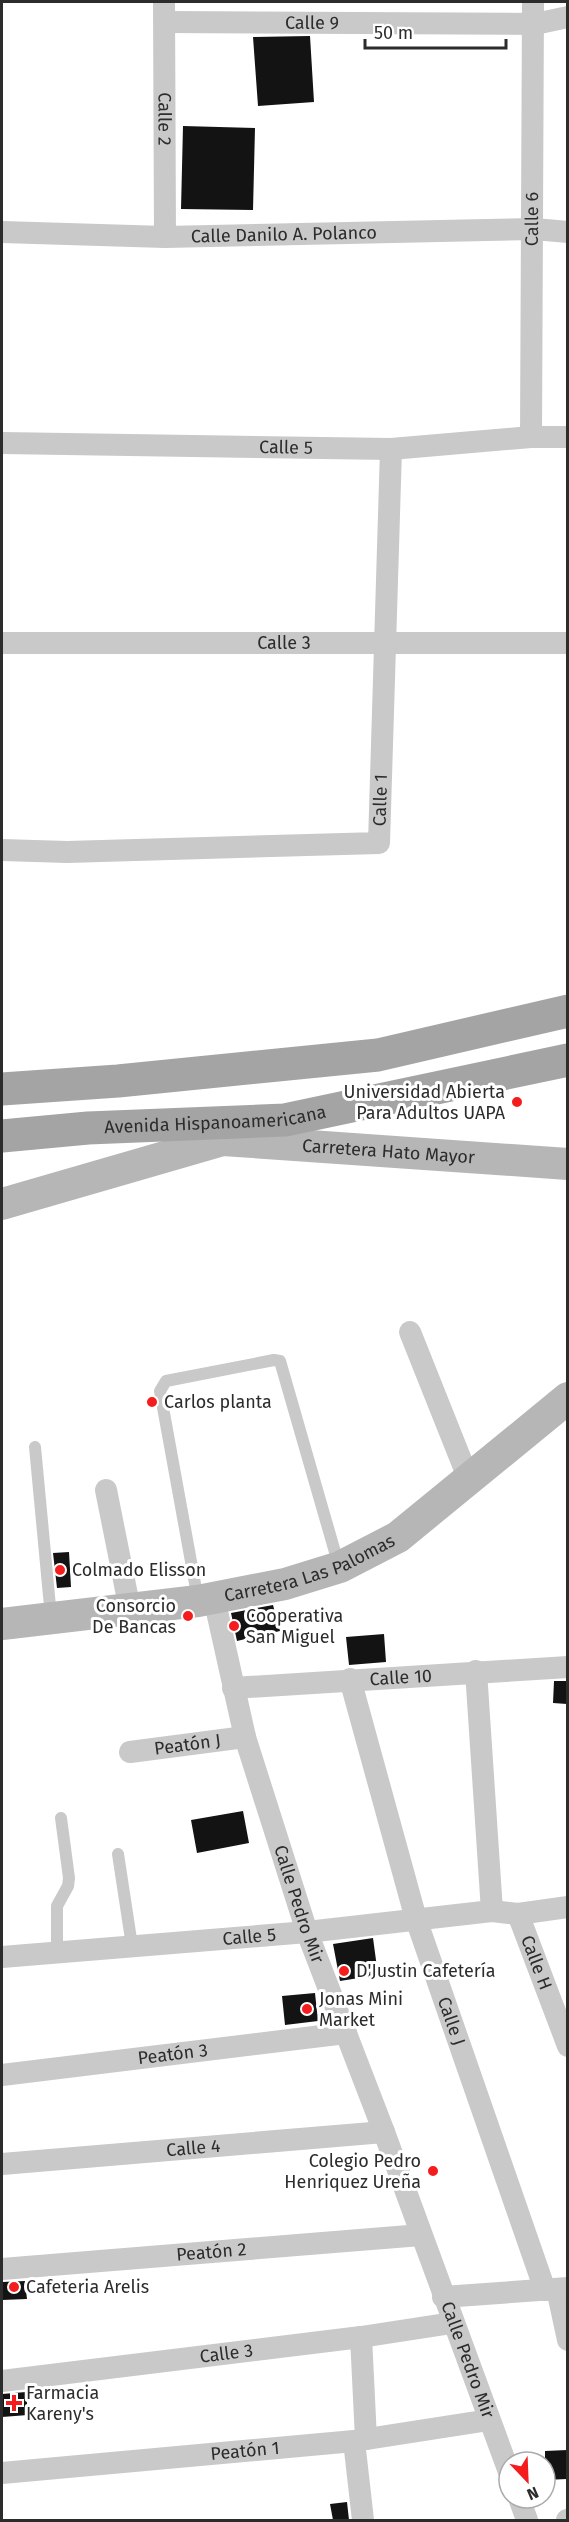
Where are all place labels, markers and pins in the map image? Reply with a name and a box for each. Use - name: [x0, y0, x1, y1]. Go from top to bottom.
- place label: Universidad Abierta Para Adultos UAPA: [344, 1081, 506, 1124]
- marker: Universidad Abierta Para Adultos UAPA: [510, 1095, 524, 1109]
- place label: Carlos planta: [164, 1391, 272, 1413]
- marker: Carlos planta: [145, 1395, 159, 1409]
- place label: Colmado Elisson: [72, 1559, 206, 1581]
- marker: Colmado Elisson: [53, 1563, 67, 1577]
- place label: Consorcio De Bancas: [92, 1595, 176, 1638]
- place label: Cooperativa San Miguel: [246, 1605, 343, 1648]
- marker: Consorcio De Bancas: [181, 1609, 195, 1623]
- marker: Cooperativa San Miguel: [227, 1619, 241, 1633]
- place label: D'Justin Cafetería: [356, 1960, 496, 1982]
- marker: D'Justin Cafetería: [337, 1964, 351, 1978]
- place label: Jonas Mini Market: [319, 1988, 403, 2031]
- marker: Jonas Mini Market: [300, 2002, 314, 2016]
- place label: Colegio Pedro Henriquez Ureña: [284, 2150, 421, 2193]
- marker: Colegio Pedro Henriquez Ureña: [426, 2164, 440, 2178]
- place label: Cafeteria Arelis: [26, 2276, 149, 2298]
- marker: Cafeteria Arelis: [7, 2280, 21, 2294]
- place label: Farmacia Kareny's: [26, 2382, 99, 2425]
- marker: Farmacia Kareny's: [7, 2396, 21, 2410]

